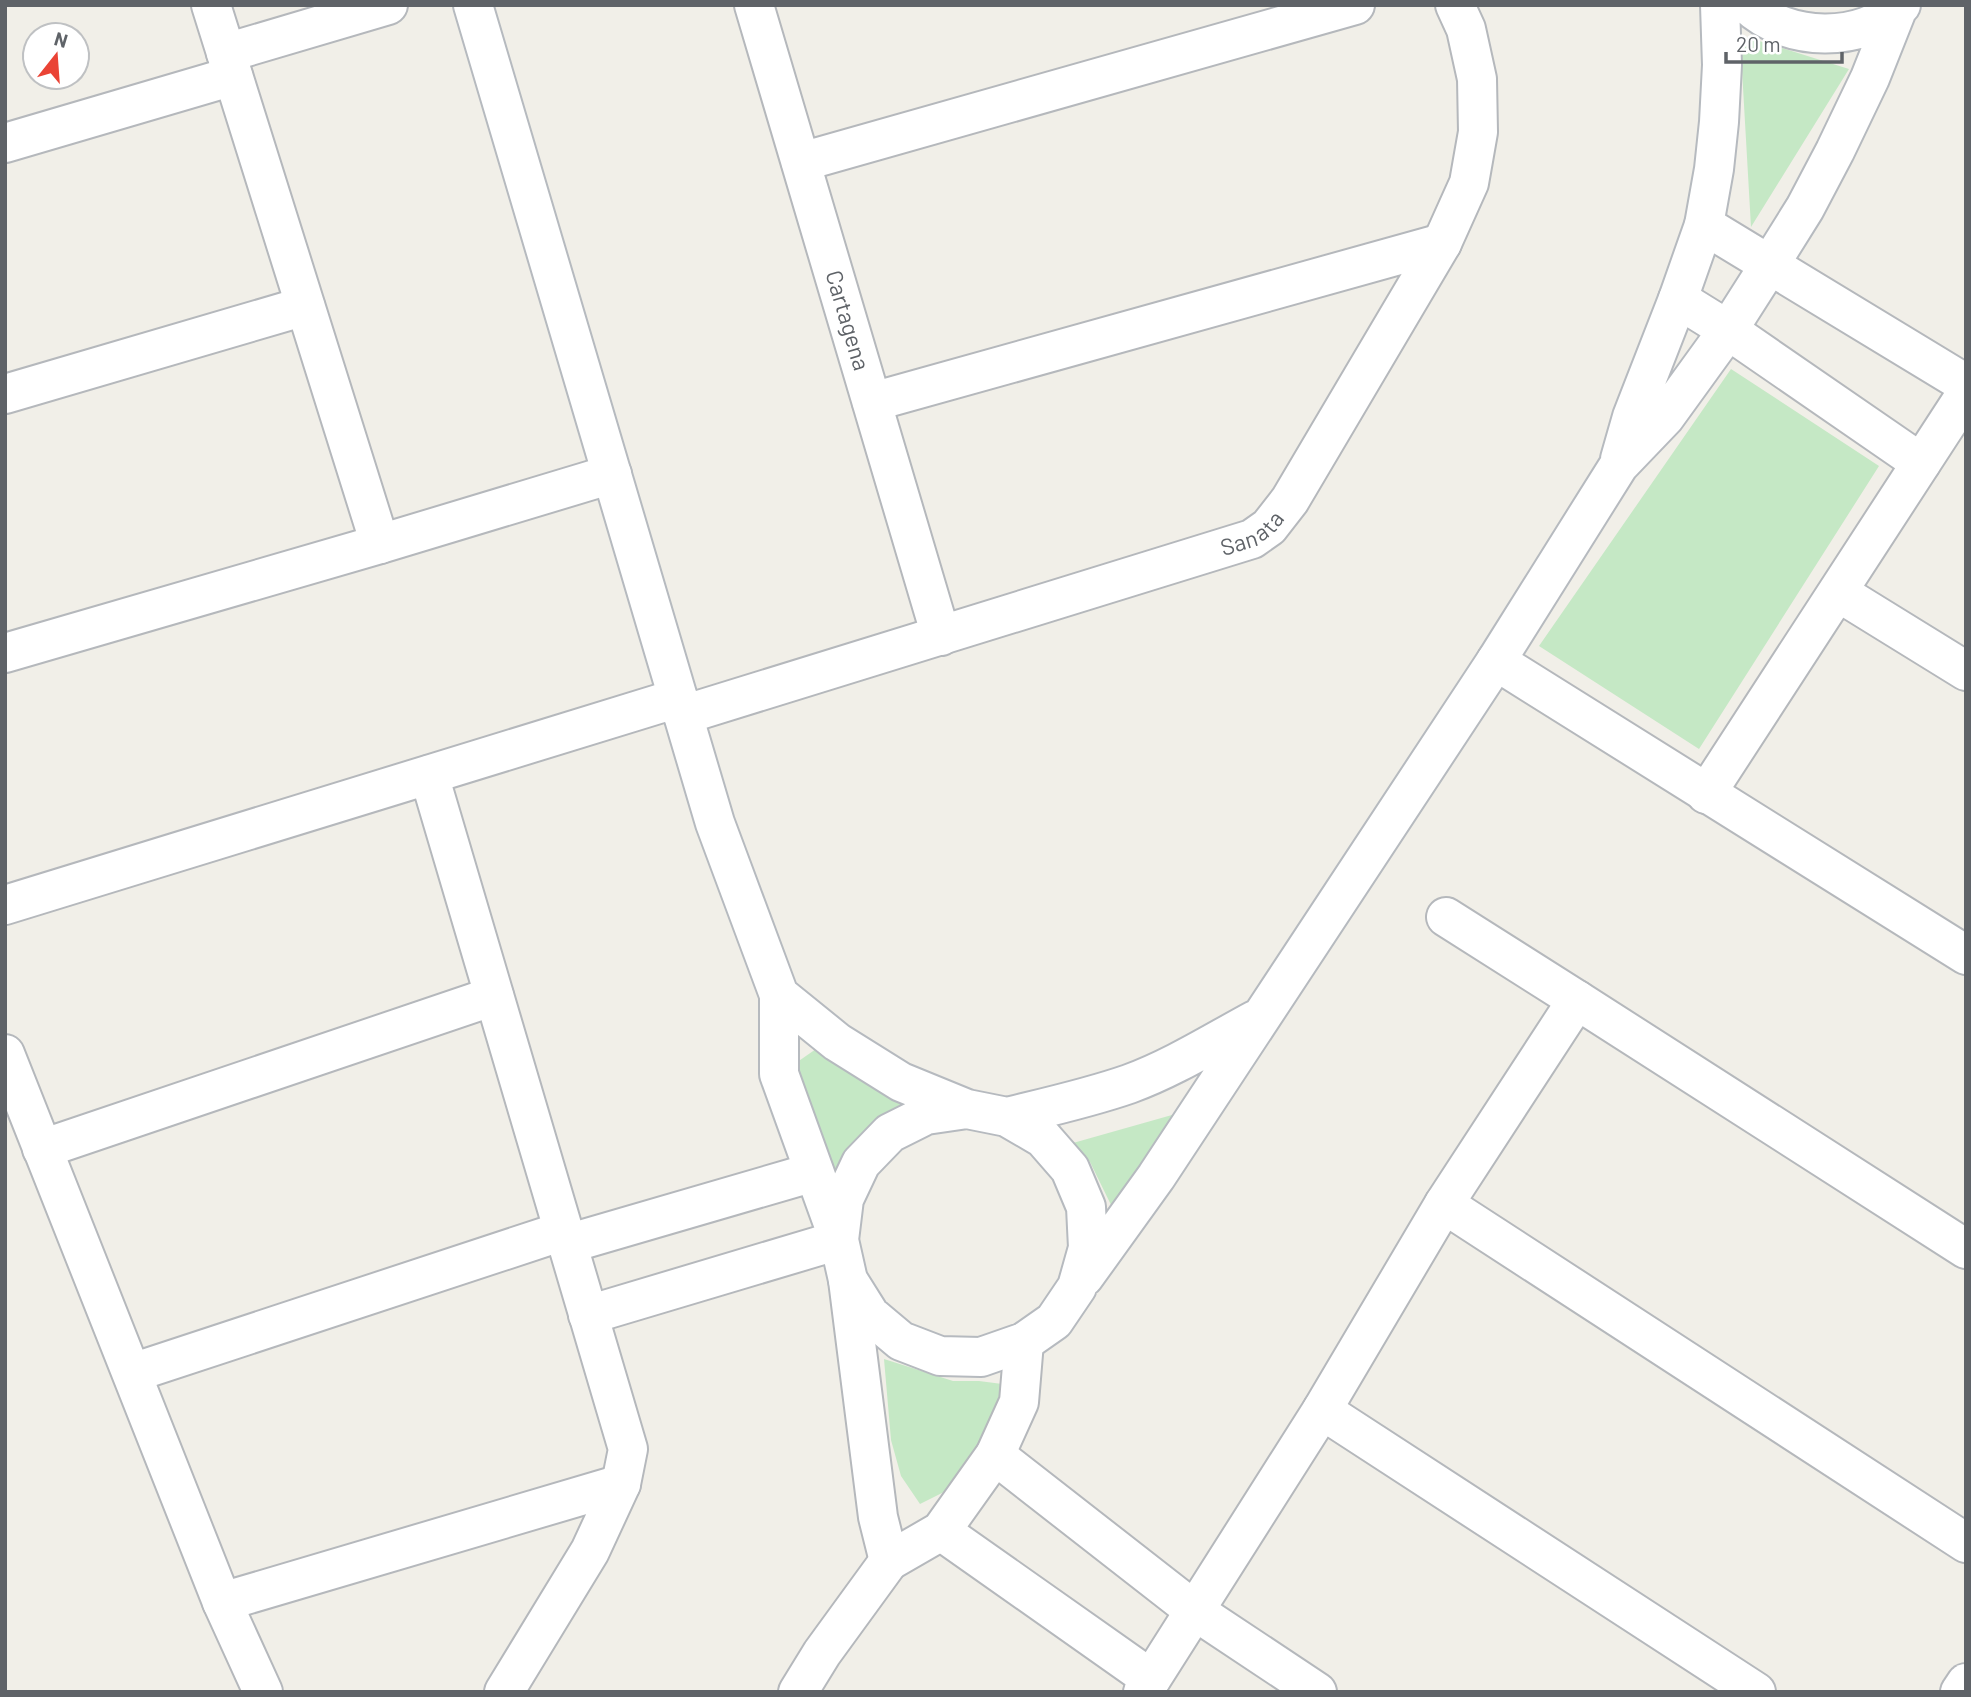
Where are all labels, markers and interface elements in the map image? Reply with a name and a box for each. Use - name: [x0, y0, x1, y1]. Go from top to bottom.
- north arrow: [21, 21, 91, 91]
- scale bar: [1726, 21, 1842, 65]
- text: N: [52, 26, 71, 52]
- text: 20 m: [1736, 31, 1781, 56]
- street label: Cartagena: [820, 267, 877, 374]
- street label: Sanata: [1217, 505, 1289, 561]

